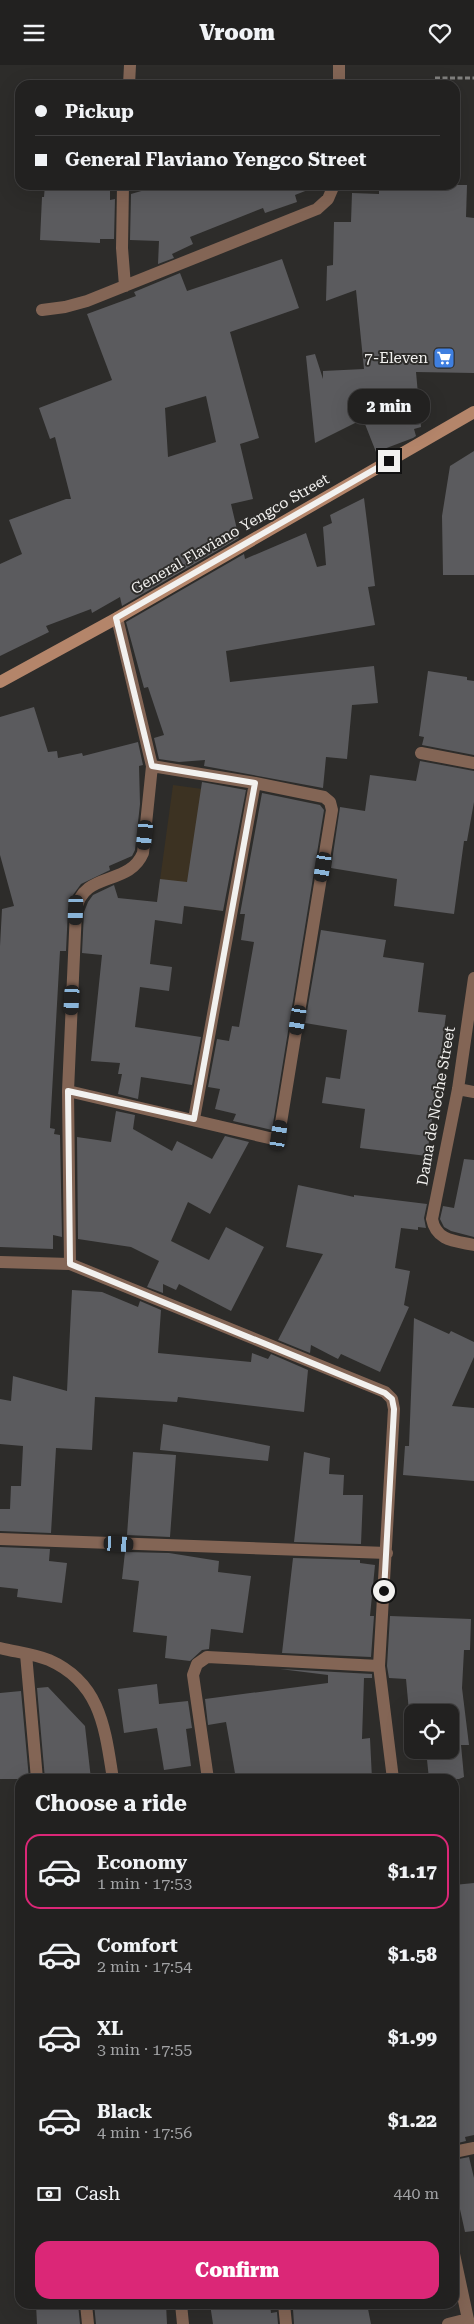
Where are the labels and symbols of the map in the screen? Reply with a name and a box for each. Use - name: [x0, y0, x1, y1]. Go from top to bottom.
- supermarket icon: 7-Eleven: [432, 346, 456, 370]
- place label: 7-Eleven: [364, 349, 428, 367]
- callout: 2 min: [348, 389, 430, 423]
- route end: [378, 450, 400, 472]
- street label: General Flaviano Yengco Street: [128, 470, 333, 598]
- car: [135, 819, 154, 851]
- car: [313, 851, 332, 883]
- car: [67, 895, 84, 925]
- car: [63, 985, 80, 1015]
- car: [288, 1004, 307, 1036]
- street label: Dama de Noche Street: [413, 1025, 459, 1187]
- car: [269, 1119, 288, 1151]
- car: [103, 1536, 134, 1552]
- route start: [373, 1580, 395, 1602]

